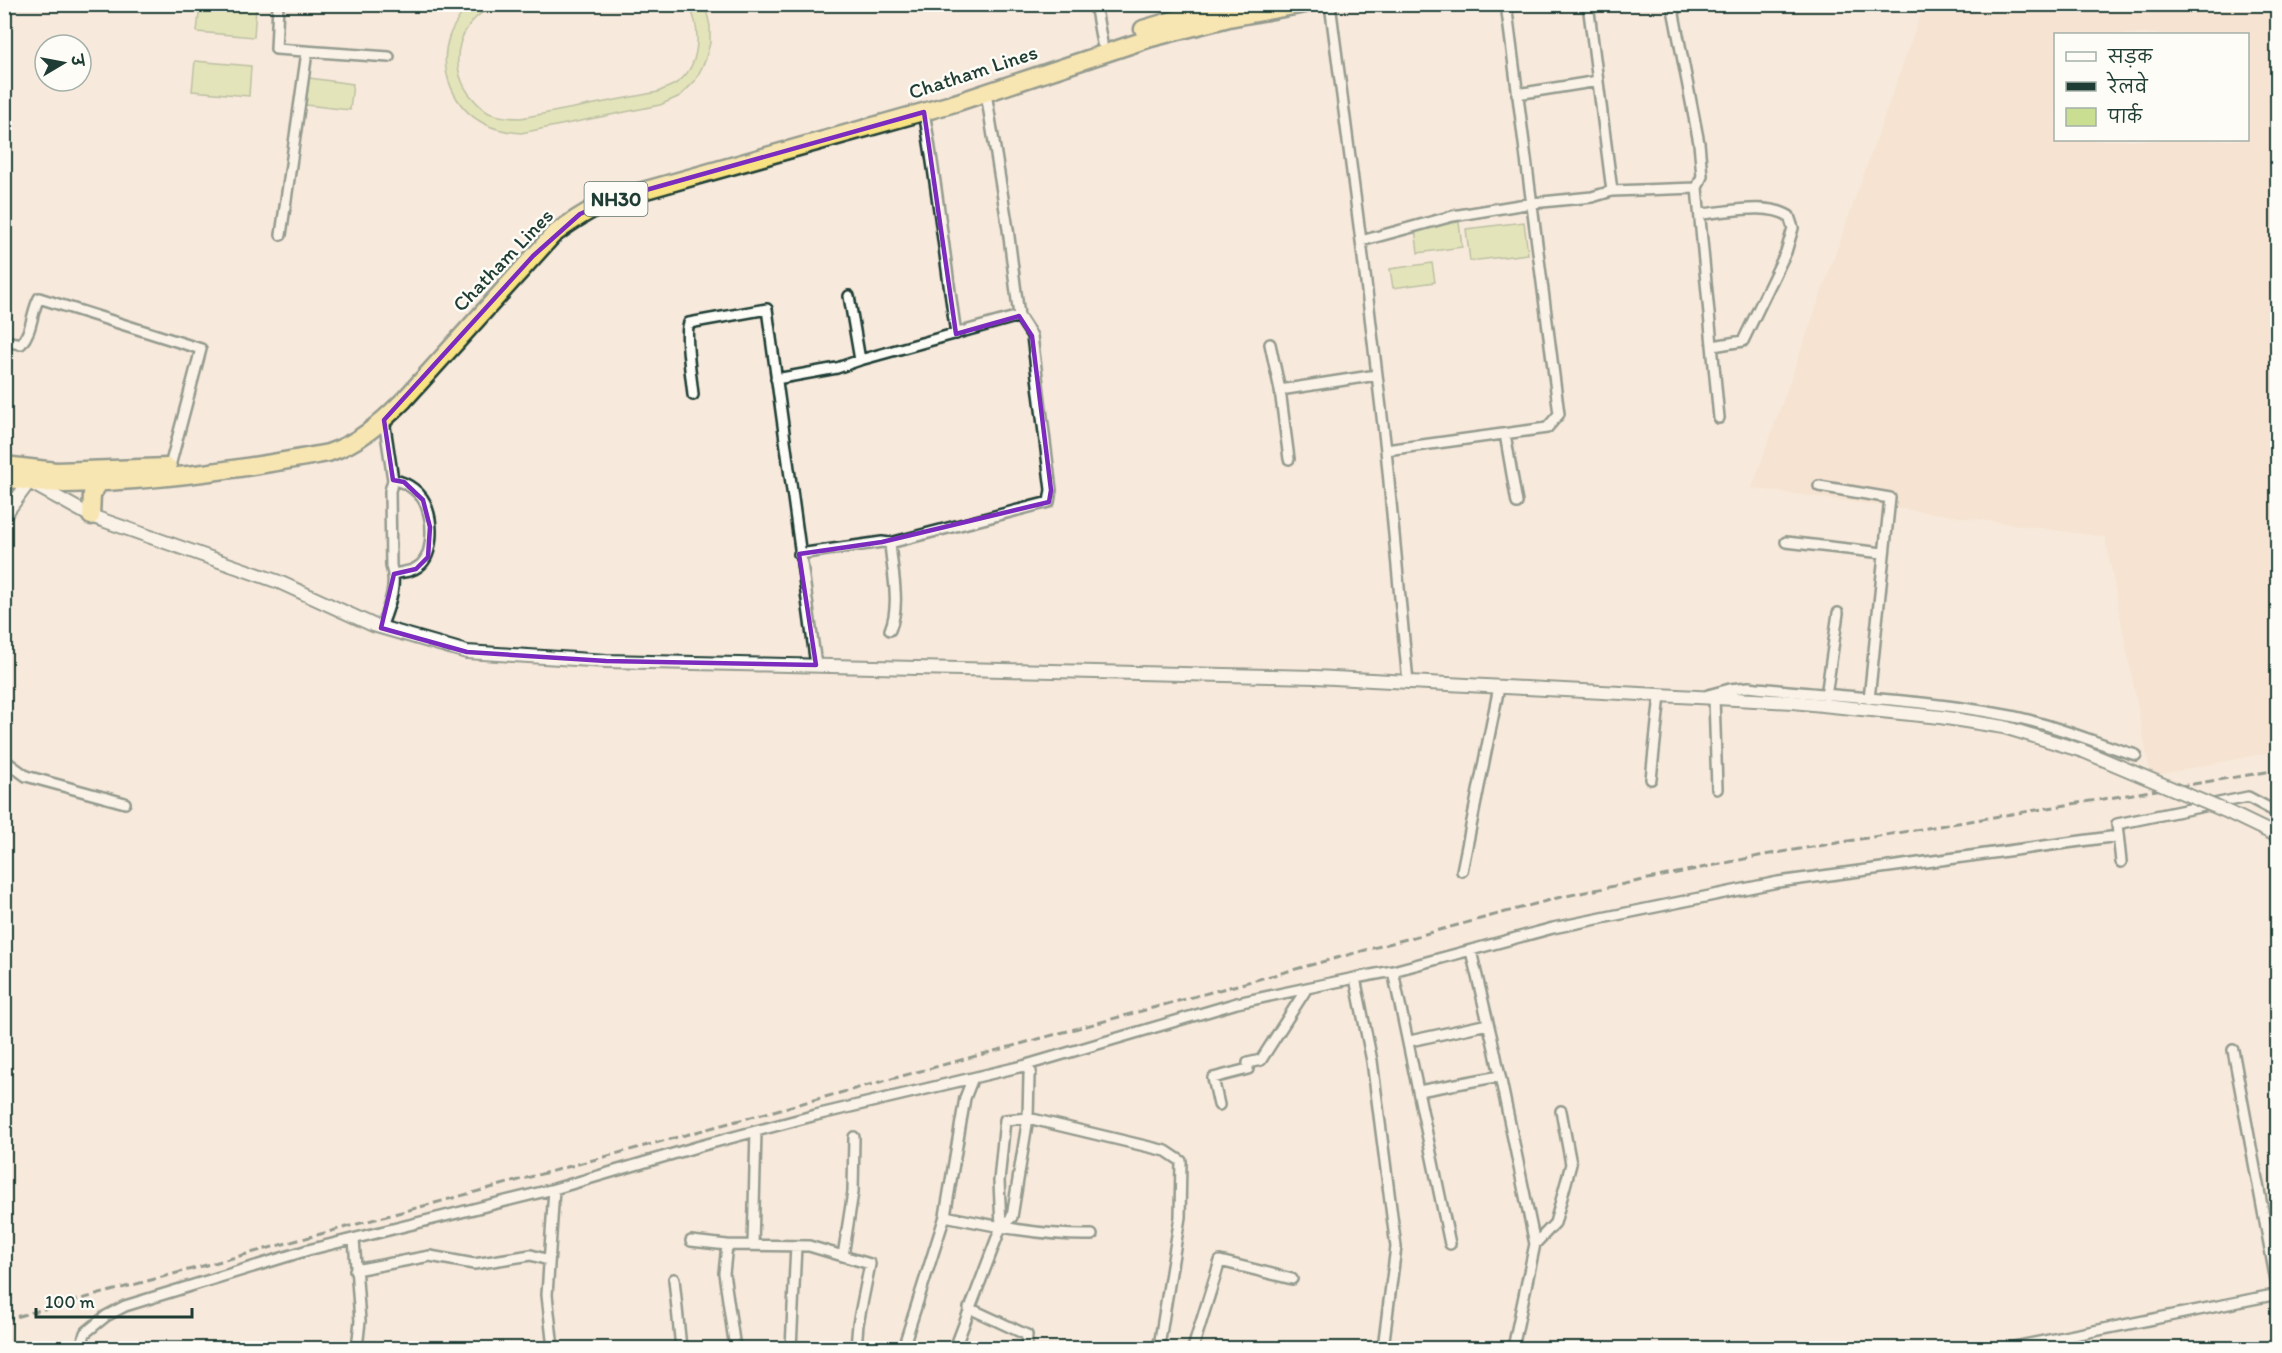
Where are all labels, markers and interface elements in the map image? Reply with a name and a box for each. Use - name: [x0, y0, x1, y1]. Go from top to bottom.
- north arrow: [33, 33, 93, 93]
- legend: [2054, 33, 2249, 141]
- street label: Chatham Lines: [905, 39, 1040, 104]
- text: सड़क: [2107, 46, 2153, 68]
- text: उ: [67, 52, 88, 69]
- text: रेलवे: [2106, 71, 2149, 98]
- text: पार्क: [2107, 103, 2143, 128]
- road number: NH30: [584, 182, 648, 216]
- street label: Chatham Lines: [447, 203, 558, 317]
- scale bar: [36, 1281, 192, 1319]
- text: 100 m: [45, 1291, 95, 1313]

